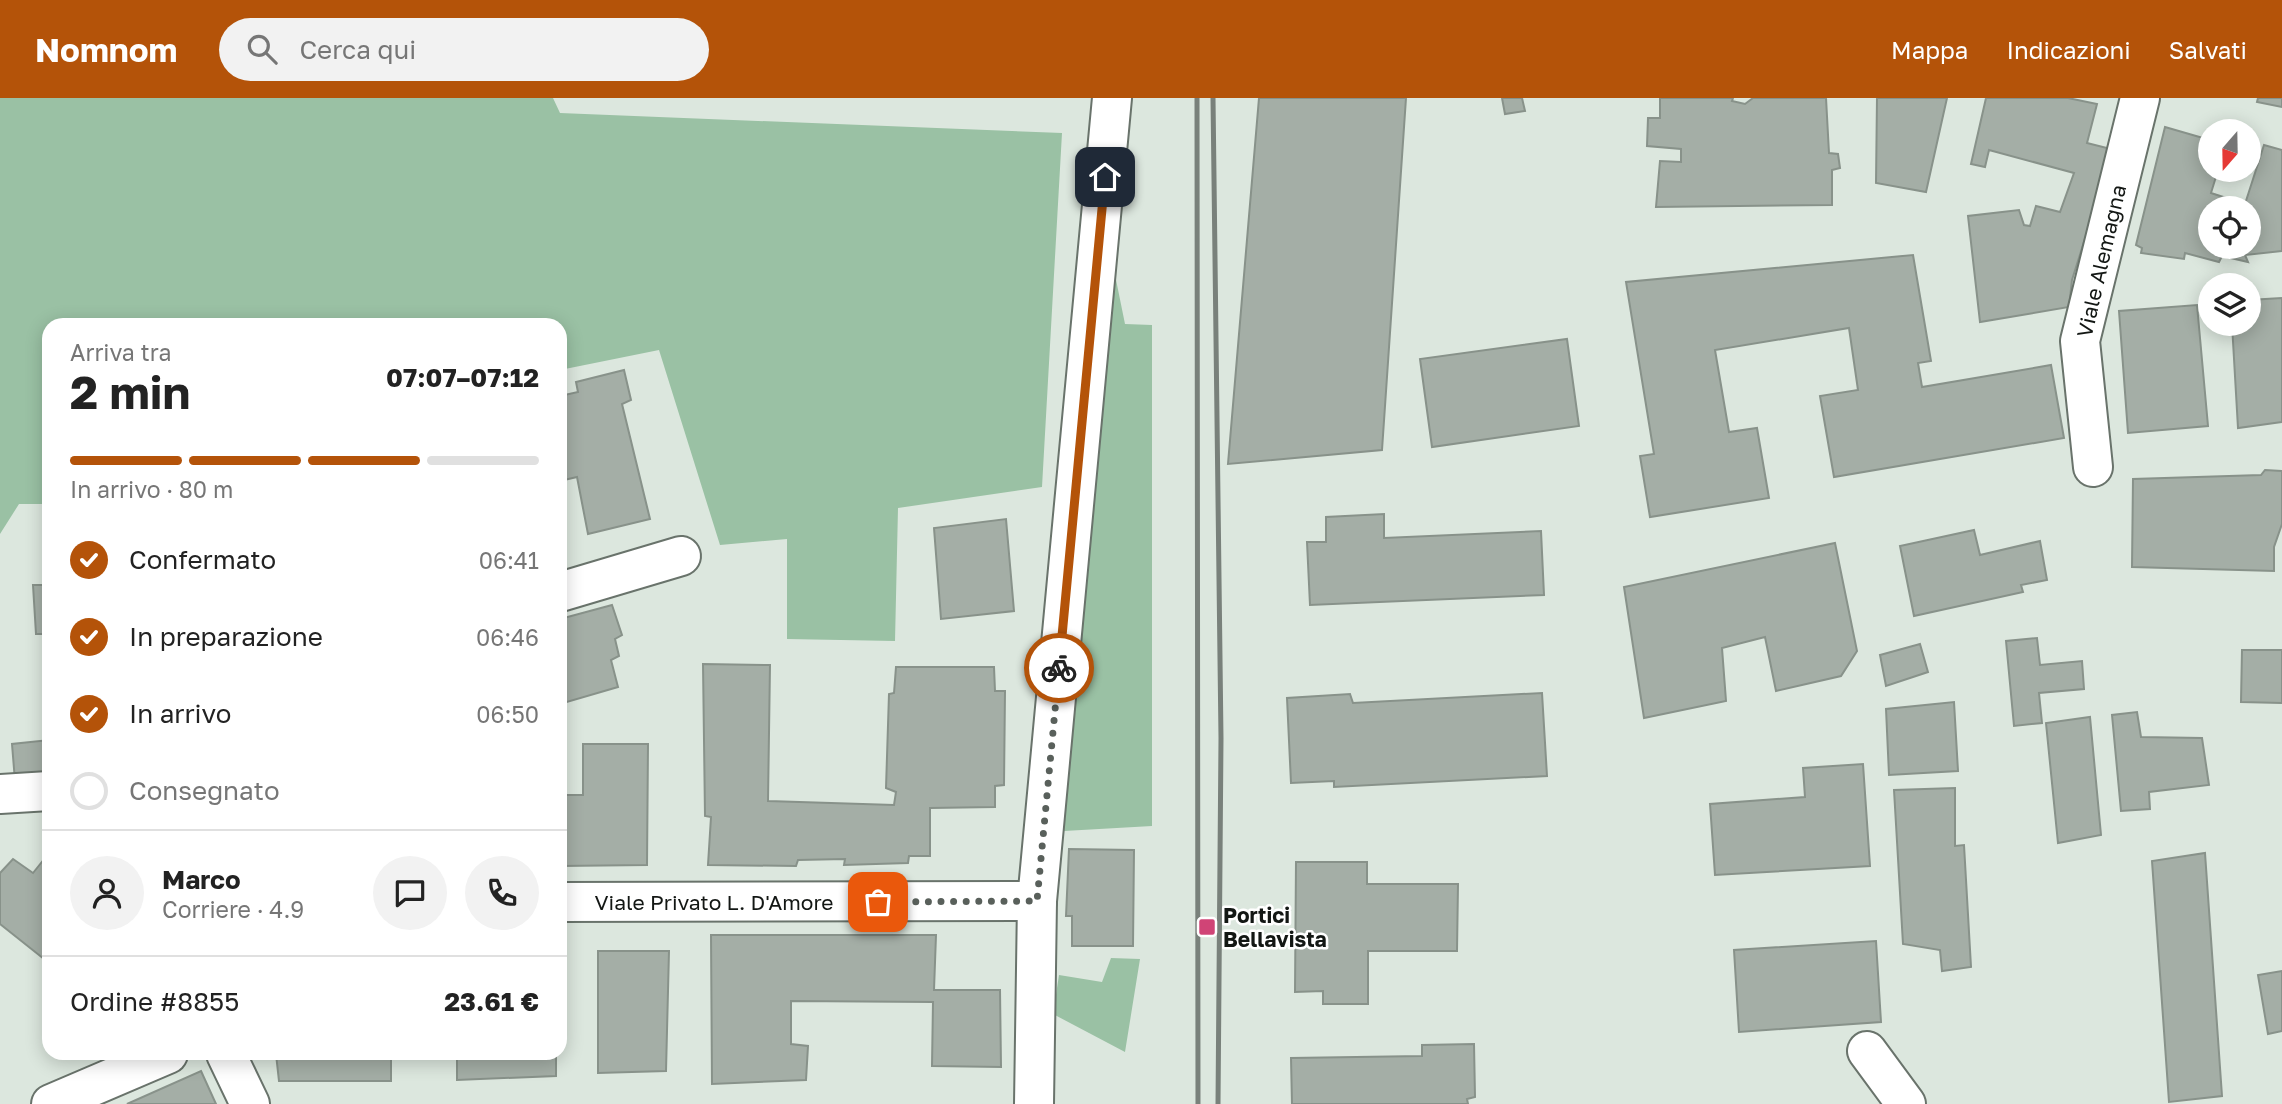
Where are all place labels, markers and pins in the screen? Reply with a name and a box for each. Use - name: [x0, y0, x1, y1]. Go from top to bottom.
- pin: [1075, 147, 1135, 207]
- pin: [848, 872, 908, 932]
- place label: Portici Bellavista: [1223, 902, 1327, 952]
- marker: Portici Bellavista: [1197, 917, 1217, 937]

